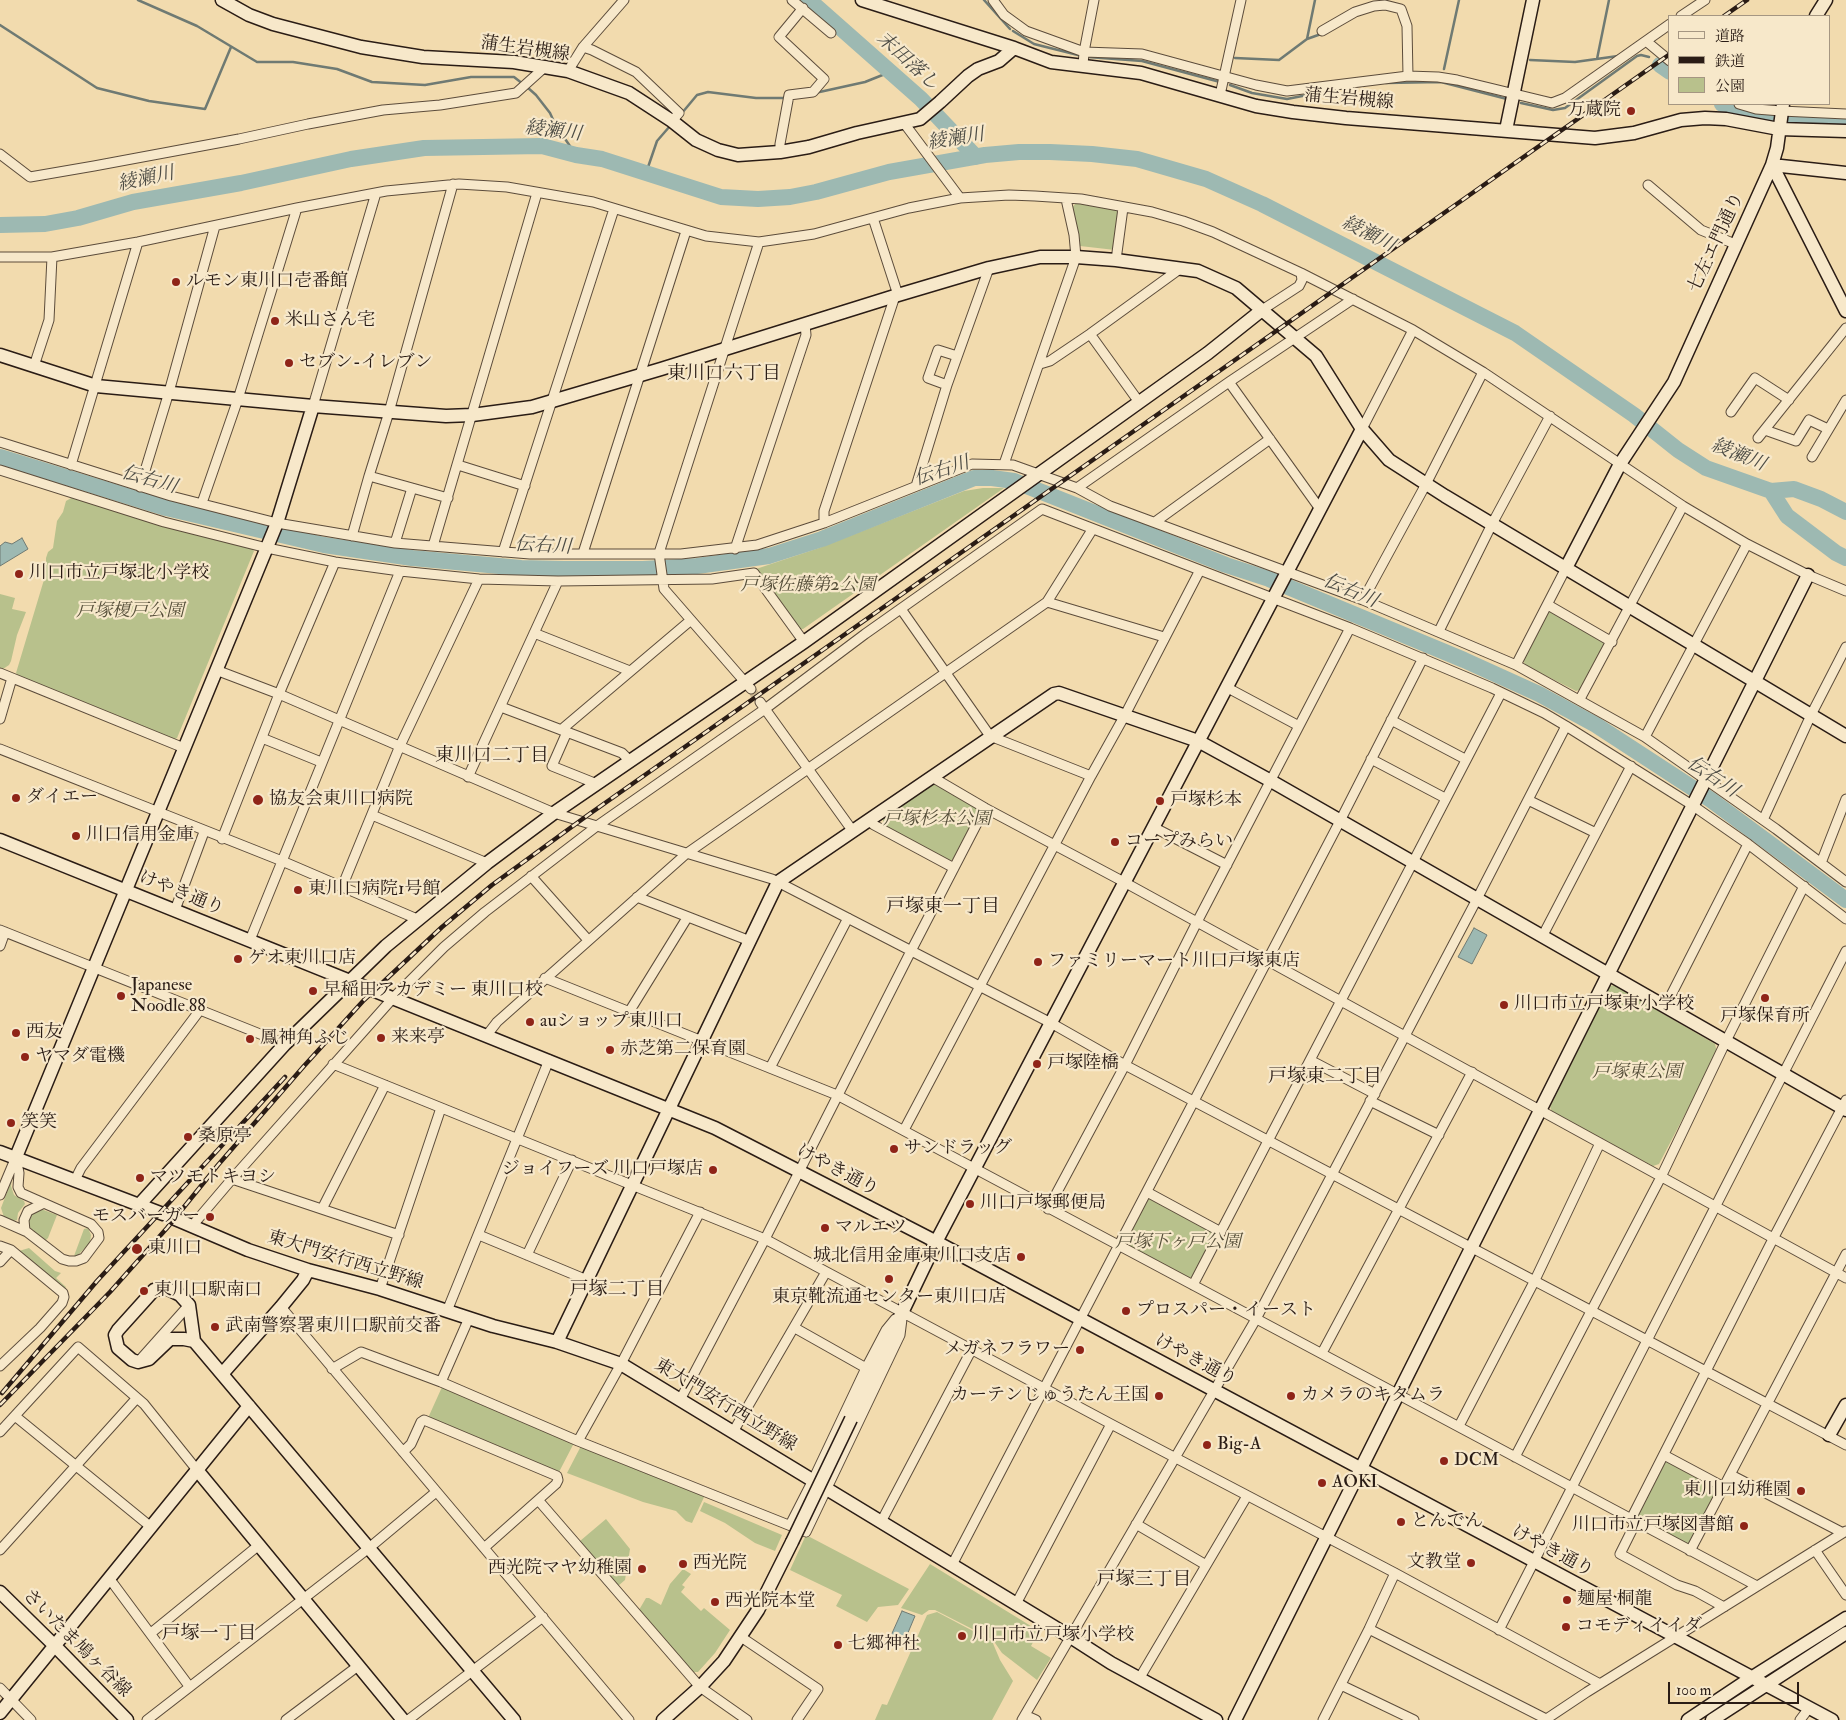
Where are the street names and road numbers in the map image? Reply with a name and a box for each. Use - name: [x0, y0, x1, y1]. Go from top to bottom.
- street label: 蒲生岩槻線: [479, 33, 571, 67]
- street label: 蒲生岩槻線: [1303, 85, 1395, 115]
- street label: 七左エ門通り: [1684, 189, 1750, 297]
- street label: けやき通り: [135, 867, 227, 921]
- street label: けやき通り: [792, 1140, 882, 1202]
- street label: 東大門安行西立野線: [264, 1227, 426, 1295]
- street label: けやき通り: [1150, 1330, 1240, 1392]
- street label: 東大門安行西立野線: [650, 1355, 800, 1457]
- street label: けやき通り: [1507, 1521, 1597, 1583]
- street label: さいたま鳩ヶ谷線: [17, 1585, 135, 1703]

